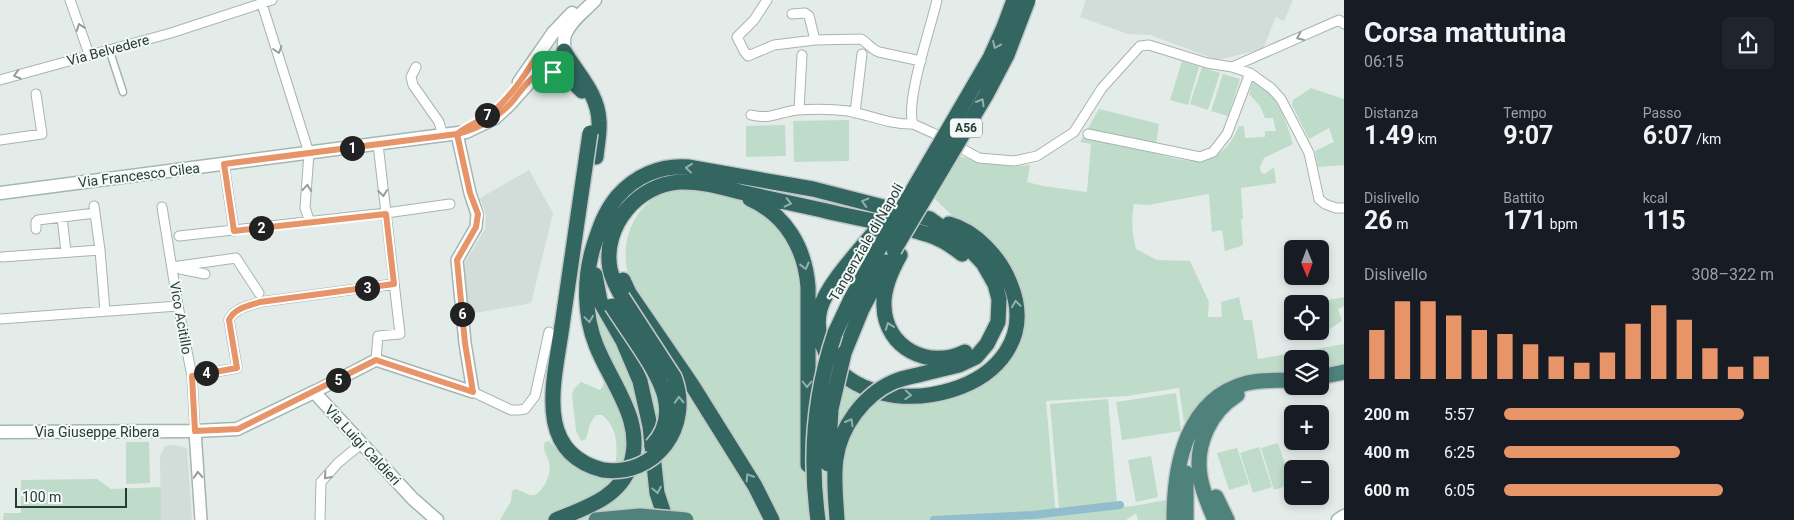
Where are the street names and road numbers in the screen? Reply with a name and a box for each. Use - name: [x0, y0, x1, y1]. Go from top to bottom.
- street label: Via Belvedere: [65, 31, 151, 69]
- road number: A56: [950, 119, 982, 138]
- street label: Via Francesco Cilea: [77, 160, 201, 190]
- street label: Tangenziale di Napoli: [826, 180, 906, 304]
- street label: Vico Acitillo: [167, 280, 195, 356]
- street label: Via Luigi Caldieri: [322, 402, 404, 488]
- street label: Via Giuseppe Ribera: [35, 424, 159, 440]

